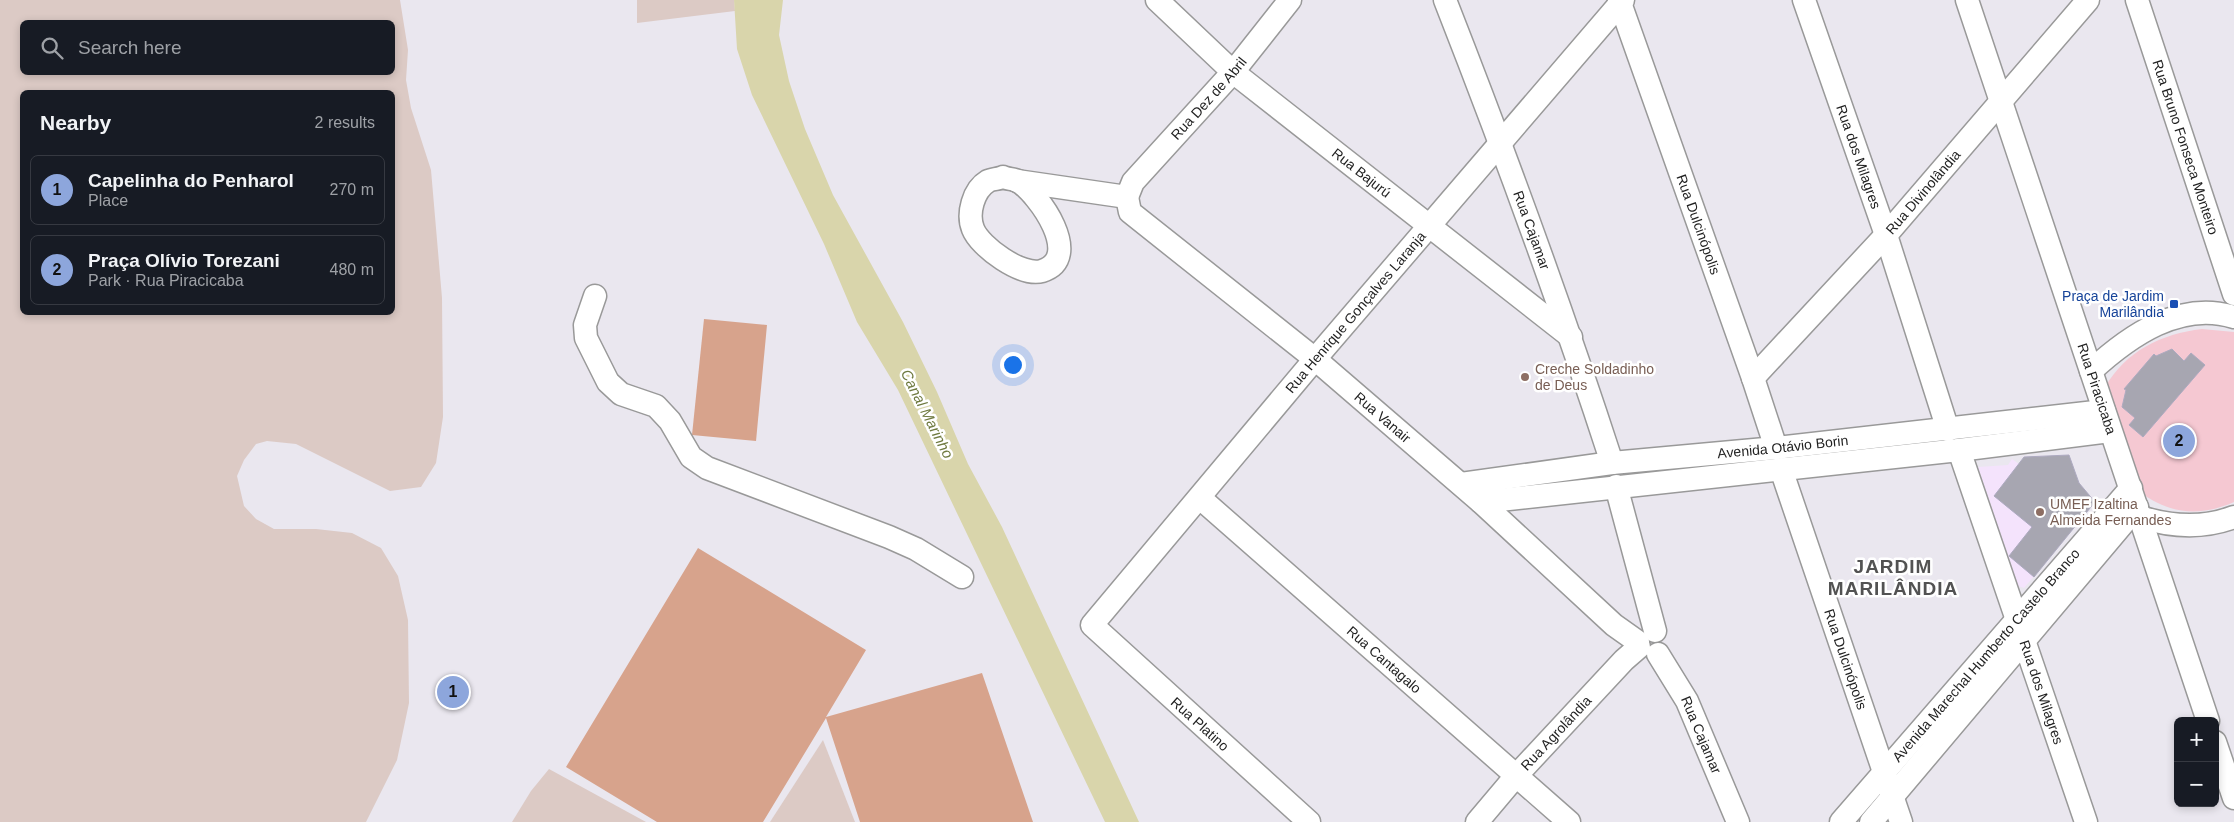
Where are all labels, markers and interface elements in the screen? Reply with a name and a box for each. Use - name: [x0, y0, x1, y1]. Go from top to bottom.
- search box: [20, 20, 395, 75]
- icon: search: [38, 34, 66, 62]
- text: Search here: [78, 37, 182, 58]
- street label: Rua Dez de Abril: [1168, 54, 1250, 143]
- street label: Rua Bruno Fonseca Monteiro: [2149, 58, 2222, 237]
- street label: Rua dos Milagres: [1833, 103, 1884, 211]
- text: Nearby: [40, 111, 111, 134]
- text: 2 results: [315, 114, 375, 131]
- street label: Rua Bajurú: [1329, 145, 1394, 201]
- street label: Rua Divinolândia: [1882, 146, 1964, 237]
- text: Capelinha do Penharol: [88, 170, 294, 191]
- street label: Rua Dulcinópolis: [1673, 172, 1724, 277]
- text: 1: [53, 181, 61, 198]
- text: 270 m: [330, 181, 374, 198]
- street label: Rua Cajamar: [1510, 189, 1554, 272]
- text: Place: [88, 192, 128, 209]
- street label: Rua Henrique Gonçalves Laranja: [1282, 228, 1429, 396]
- text: Praça Olívio Torezani: [88, 250, 280, 271]
- text: 2: [53, 261, 61, 278]
- text: 480 m: [330, 261, 374, 278]
- text: Park · Rua Piracicaba: [88, 272, 244, 289]
- place label: Praça de Jardim Marilândia: [2062, 288, 2164, 320]
- marker: Praça de Jardim Marilândia: [2168, 298, 2180, 310]
- street label: Rua Piracicaba: [2074, 341, 2120, 437]
- your location: [1000, 352, 1026, 378]
- place label: Creche Soldadinho de Deus: [1535, 361, 1654, 393]
- water label: Canal Marinho: [898, 366, 957, 461]
- marker: Creche Soldadinho de Deus: [1519, 371, 1531, 383]
- street label: Rua Vanair: [1351, 389, 1414, 446]
- pin: 2: [2163, 422, 2195, 460]
- street label: Avenida Otávio Borin: [1717, 432, 1849, 461]
- place label: UMEF Izaltina Almeida Fernandes: [2050, 496, 2171, 528]
- marker: UMEF Izaltina Almeida Fernandes: [2034, 506, 2046, 518]
- street label: Avenida Marechal Humberto Castelo Branco: [1889, 545, 2083, 765]
- district label: JARDIM MARILÂNDIA: [1828, 556, 1958, 599]
- street label: Rua Dulcinópolis: [1821, 607, 1870, 712]
- street label: Rua Cantagalo: [1344, 623, 1425, 697]
- street label: Rua dos Milagres: [2017, 638, 2067, 746]
- pin: 1: [437, 673, 469, 711]
- street label: Rua Agrolândia: [1517, 692, 1595, 774]
- street label: Rua Platino: [1168, 694, 1232, 754]
- street label: Rua Cajamar: [1678, 694, 1725, 776]
- map controls: [2174, 717, 2219, 807]
- button: +: [2174, 717, 2219, 762]
- button: −: [2174, 762, 2219, 807]

